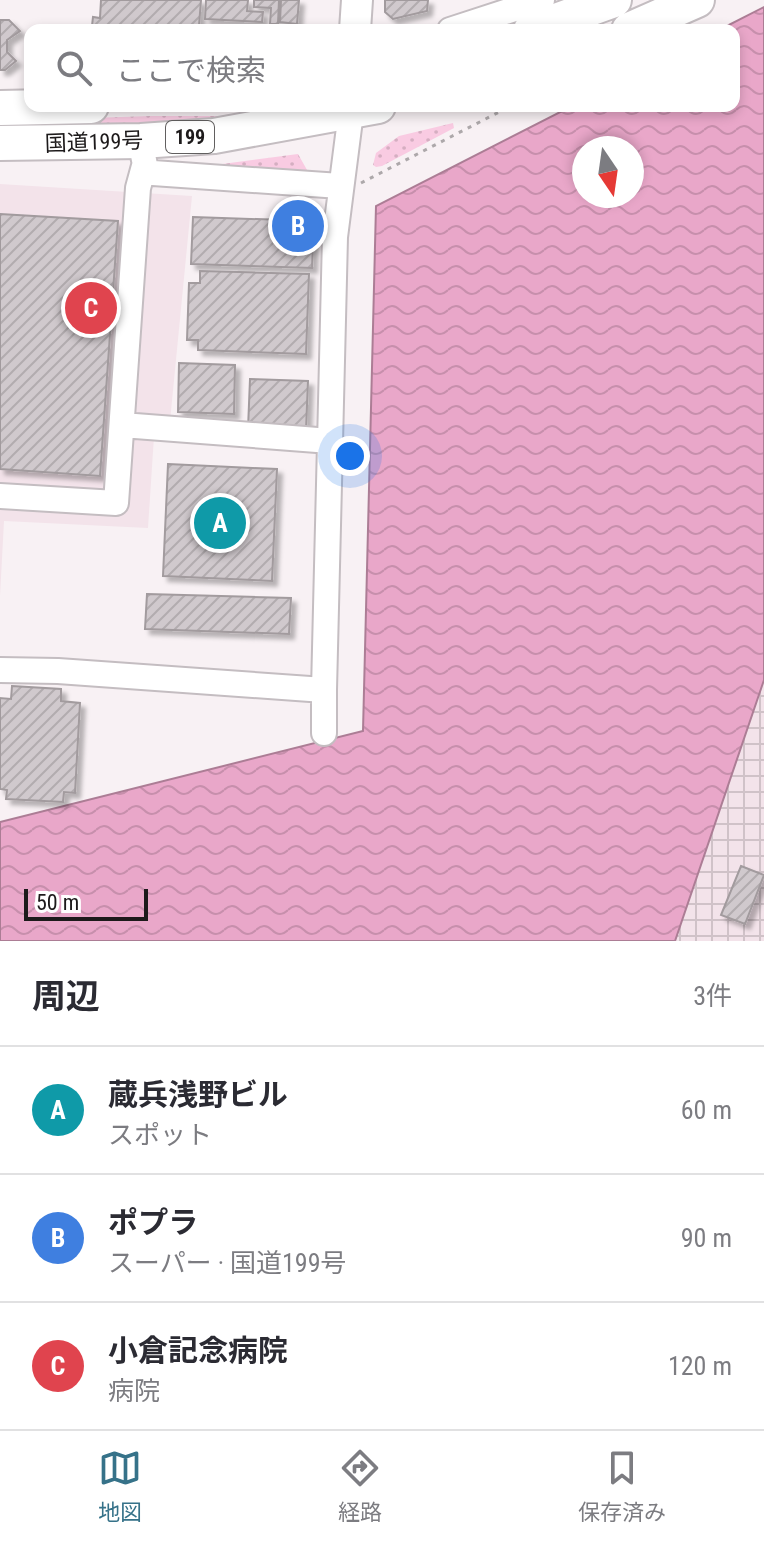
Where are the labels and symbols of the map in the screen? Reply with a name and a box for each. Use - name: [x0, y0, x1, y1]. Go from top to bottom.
- road number: 199: [166, 121, 214, 153]
- street label: 国道199号: [44, 128, 144, 156]
- north arrow: [572, 136, 644, 208]
- pin: B: [272, 196, 324, 256]
- pin: C: [65, 278, 117, 338]
- your location: [330, 436, 370, 476]
- pin: A: [194, 493, 246, 553]
- scale bar: [24, 885, 148, 921]

